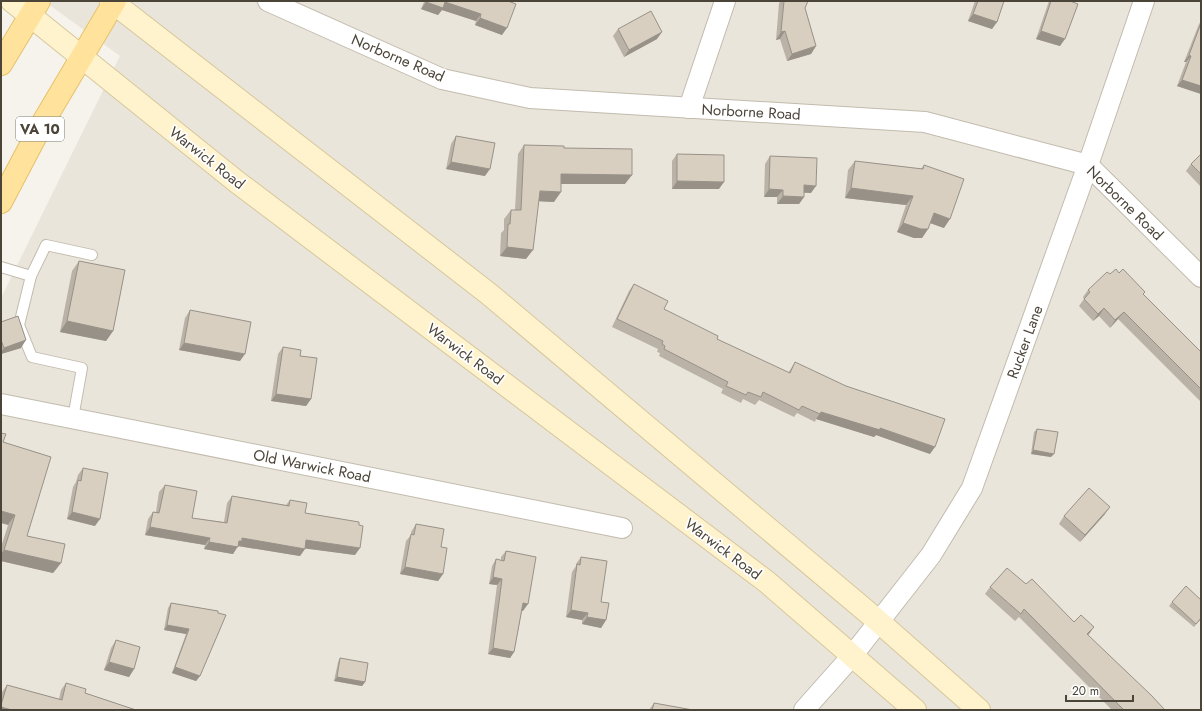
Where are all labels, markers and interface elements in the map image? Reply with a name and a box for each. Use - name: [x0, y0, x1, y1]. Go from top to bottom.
- street label: Norborne Road: [348, 28, 448, 88]
- street label: Norborne Road: [701, 98, 801, 126]
- road number: VA 10: [16, 117, 64, 141]
- street label: Warwick Road: [164, 121, 250, 195]
- street label: Norborne Road: [1082, 161, 1168, 245]
- street label: Rucker Lane: [1002, 302, 1049, 382]
- street label: Warwick Road: [422, 318, 508, 390]
- street label: Old Warwick Road: [251, 444, 373, 488]
- street label: Warwick Road: [680, 513, 766, 585]
- scale bar: [1066, 677, 1133, 703]
- text: 20 m: [1072, 682, 1099, 700]

